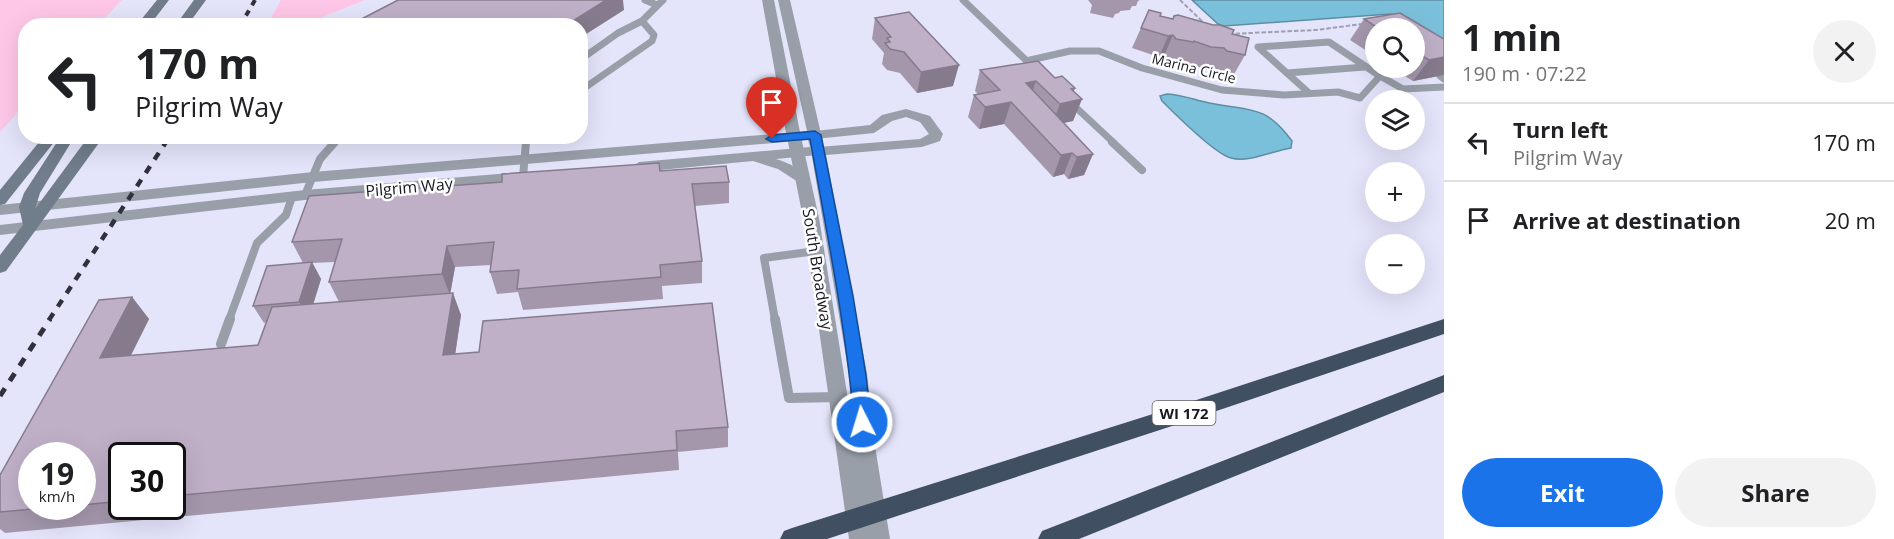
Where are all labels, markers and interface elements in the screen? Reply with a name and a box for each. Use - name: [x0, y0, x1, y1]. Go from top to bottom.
- text: 1 min: [1462, 13, 1562, 62]
- map controls: [1365, 18, 1425, 294]
- button: search: [1365, 18, 1425, 78]
- button: close: [1813, 20, 1876, 83]
- text: 170 m: [135, 34, 259, 91]
- icon: left: [36, 42, 114, 120]
- street label: Marina Circle: [1150, 48, 1238, 88]
- text: 190 m · 07:22: [1462, 60, 1587, 87]
- pin: [746, 77, 797, 139]
- icon: arrive: [755, 86, 788, 119]
- text: Pilgrim Way: [135, 88, 283, 125]
- button: layers: [1365, 90, 1425, 150]
- text: Turn left: [1513, 114, 1608, 144]
- icon: left: [1462, 126, 1495, 159]
- text: 170 m: [1812, 127, 1876, 157]
- text: Pilgrim Way: [1513, 144, 1623, 171]
- button: +: [1365, 162, 1425, 222]
- street label: Pilgrim Way: [364, 172, 455, 202]
- icon: arrive: [1462, 204, 1495, 237]
- text: Arrive at destination: [1513, 205, 1741, 235]
- text: 20 m: [1825, 205, 1876, 235]
- street label: South Broadway: [798, 207, 839, 332]
- button: −: [1365, 234, 1425, 294]
- position arrow: [830, 390, 894, 454]
- road number: WI 172: [1152, 401, 1216, 425]
- speed limit sign: 30: [108, 442, 186, 520]
- text: 19: [40, 453, 74, 494]
- button: Exit: [1462, 458, 1663, 527]
- button: Share: [1675, 458, 1876, 527]
- text: km/h: [39, 486, 75, 506]

